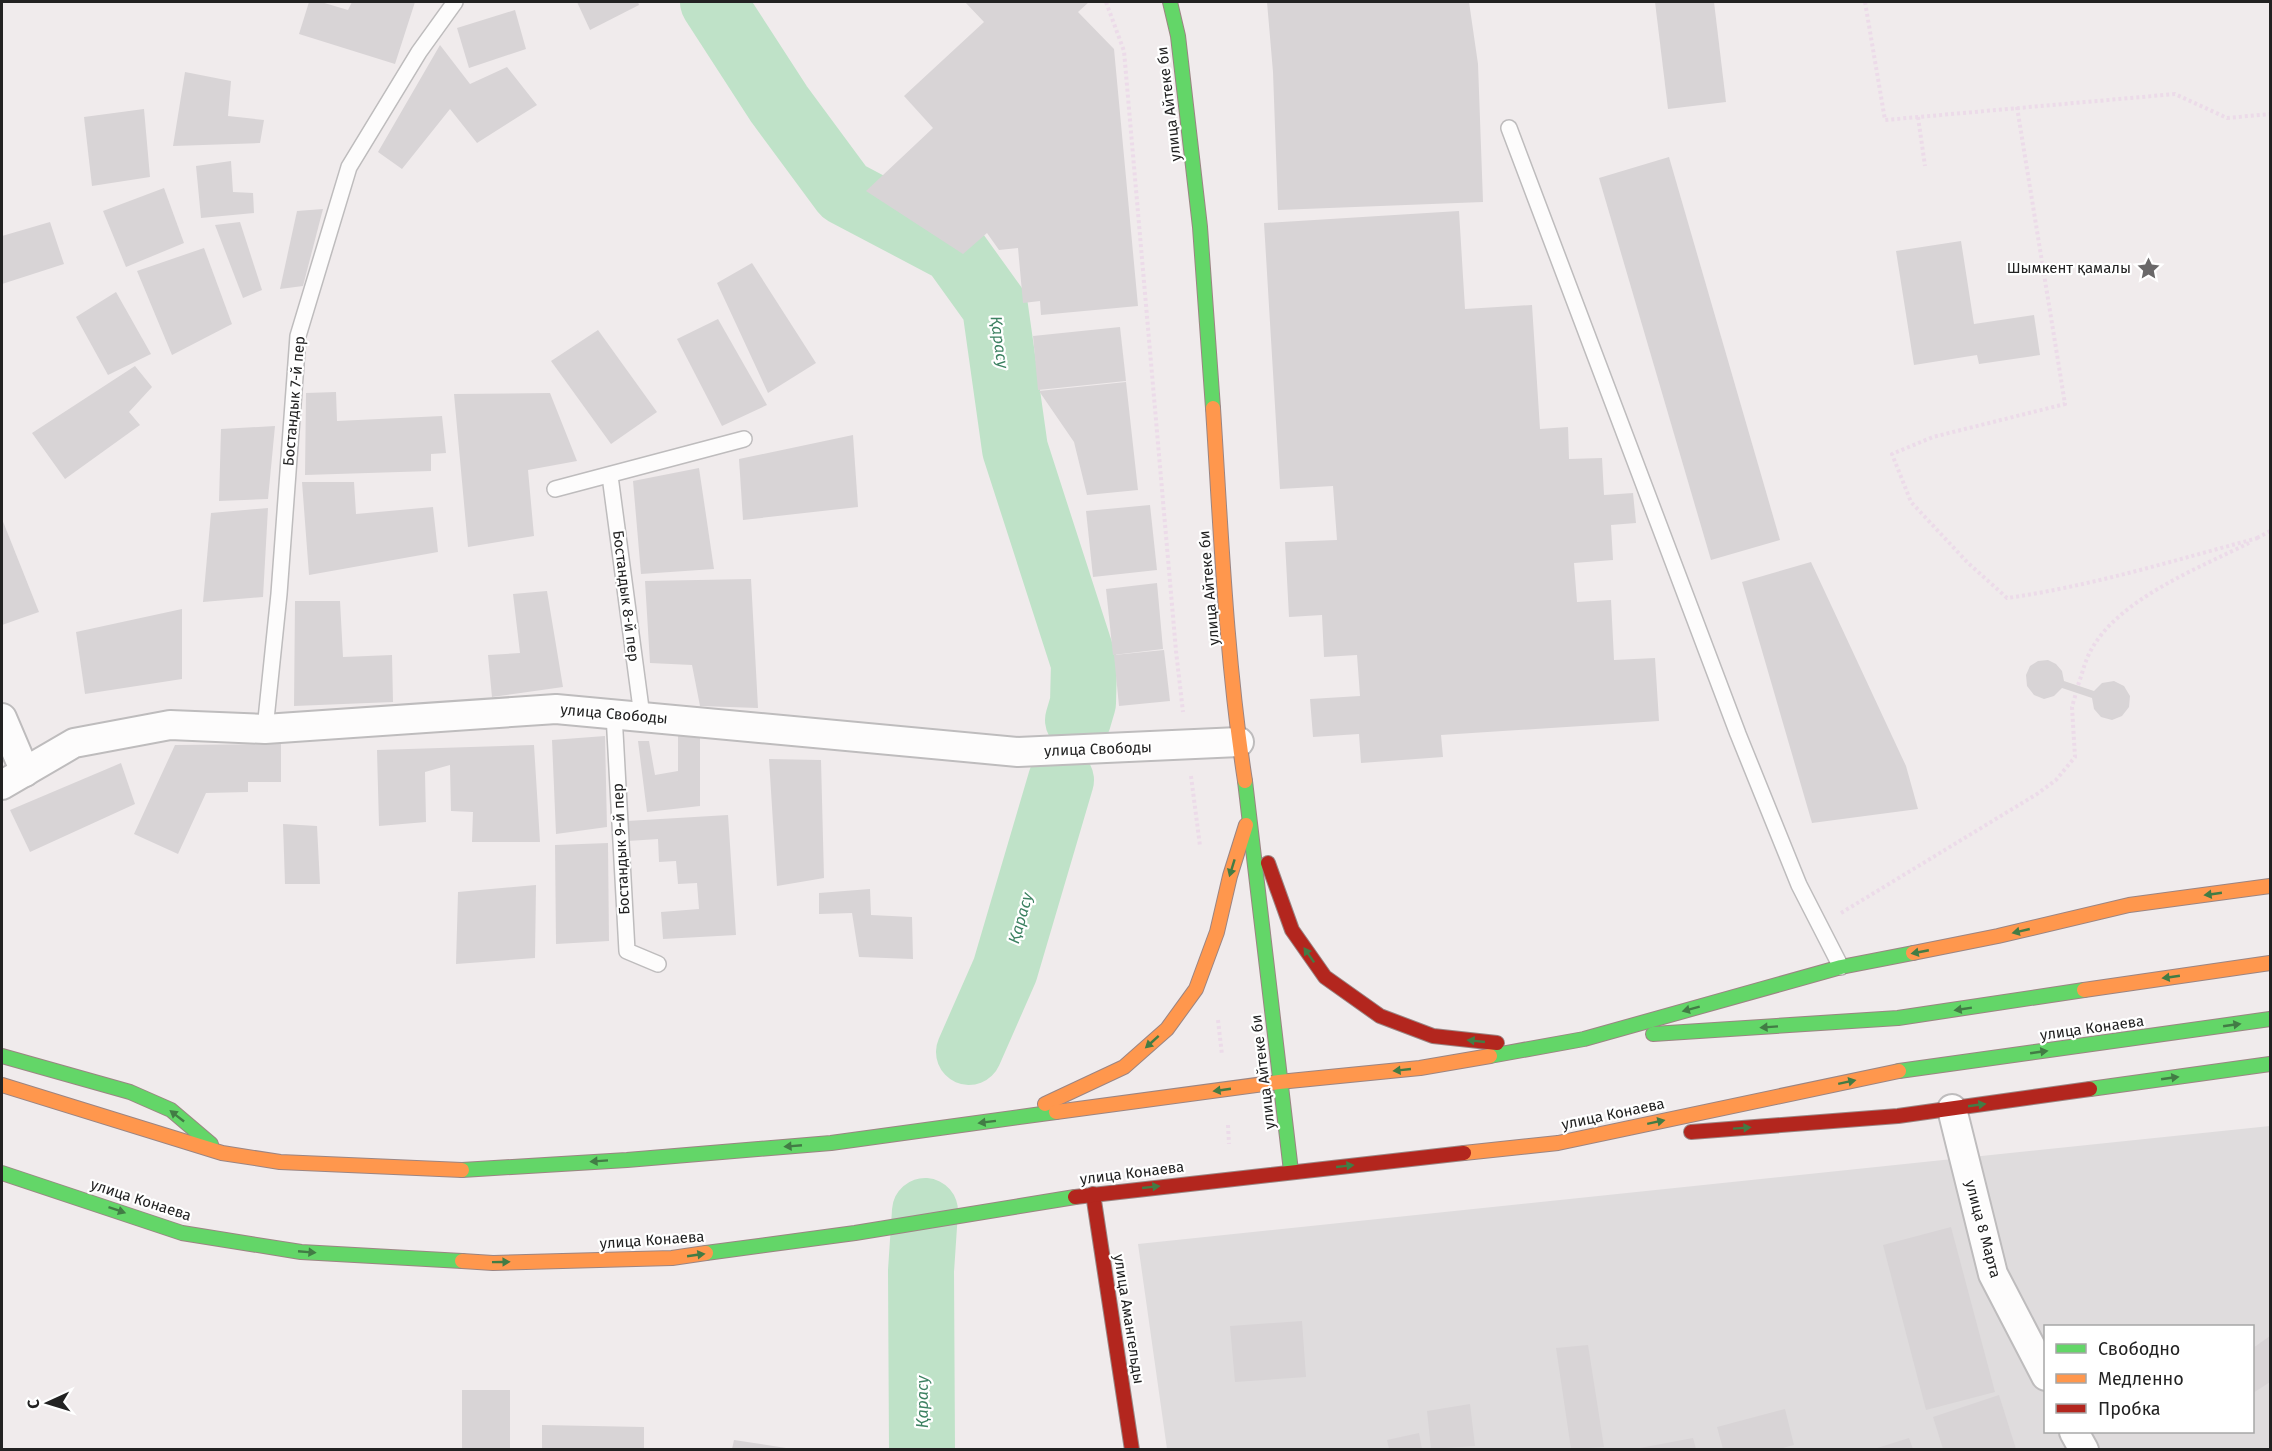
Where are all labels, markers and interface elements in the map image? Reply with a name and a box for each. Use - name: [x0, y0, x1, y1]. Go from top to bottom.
- street label: улица Айтеке би: [1153, 46, 1185, 162]
- place icon: Шымкент қамалы: [2136, 255, 2162, 281]
- place label: Шымкент қамалы: [2007, 259, 2131, 277]
- water label: Қарасу: [986, 315, 1013, 371]
- street label: Бостандык 7-й пер: [279, 335, 309, 467]
- street label: Бостандык 8-й пер: [609, 529, 643, 663]
- street label: улица Айтеке би: [1195, 530, 1223, 646]
- street label: улица Свободы: [560, 700, 668, 728]
- street label: улица Свободы: [1044, 738, 1152, 760]
- street label: Бостандык 9-й пер: [609, 783, 633, 915]
- one-way arrow: [1227, 859, 1236, 877]
- water label: Қарасу: [1004, 889, 1037, 946]
- one-way arrow: [2203, 889, 2222, 898]
- one-way arrow: [2012, 927, 2031, 936]
- one-way arrow: [1303, 947, 1315, 963]
- one-way arrow: [1911, 948, 1930, 957]
- one-way arrow: [2161, 973, 2180, 982]
- one-way arrow: [1953, 1004, 1972, 1013]
- one-way arrow: [1681, 1005, 1699, 1014]
- street label: улица Конаева: [2039, 1012, 2145, 1044]
- street label: улица Айтеке би: [1247, 1014, 1279, 1130]
- one-way arrow: [2223, 1020, 2242, 1029]
- one-way arrow: [1759, 1022, 1778, 1031]
- one-way arrow: [1145, 1035, 1160, 1048]
- one-way arrow: [1467, 1036, 1486, 1046]
- one-way arrow: [2030, 1047, 2049, 1056]
- one-way arrow: [1393, 1065, 1412, 1074]
- one-way arrow: [2161, 1073, 2180, 1082]
- one-way arrow: [1838, 1077, 1857, 1086]
- one-way arrow: [1212, 1086, 1231, 1095]
- street label: улица Конаева: [1560, 1094, 1666, 1134]
- one-way arrow: [1968, 1101, 1987, 1110]
- one-way arrow: [169, 1110, 184, 1122]
- one-way arrow: [977, 1117, 996, 1127]
- one-way arrow: [1647, 1117, 1666, 1126]
- one-way arrow: [1732, 1124, 1751, 1133]
- one-way arrow: [784, 1142, 803, 1151]
- one-way arrow: [589, 1157, 608, 1166]
- street label: улица Конаева: [1079, 1158, 1185, 1188]
- one-way arrow: [1336, 1161, 1355, 1170]
- street label: улица Конаева: [88, 1175, 194, 1225]
- street label: улица 8 Марта: [1961, 1178, 2005, 1280]
- one-way arrow: [1142, 1182, 1161, 1192]
- one-way arrow: [108, 1206, 126, 1216]
- street label: улица Конаева: [599, 1227, 705, 1253]
- one-way arrow: [297, 1247, 316, 1257]
- one-way arrow: [687, 1250, 706, 1259]
- street label: улица Амангельды: [1110, 1253, 1148, 1385]
- one-way arrow: [492, 1258, 511, 1267]
- legend: [2044, 1325, 2254, 1433]
- text: Свободно: [2098, 1338, 2180, 1360]
- text: Медленно: [2098, 1368, 2184, 1390]
- north arrow: [18, 1373, 78, 1433]
- water label: Қарасу: [913, 1375, 932, 1428]
- text: С: [24, 1398, 43, 1409]
- text: Пробка: [2098, 1398, 2161, 1420]

